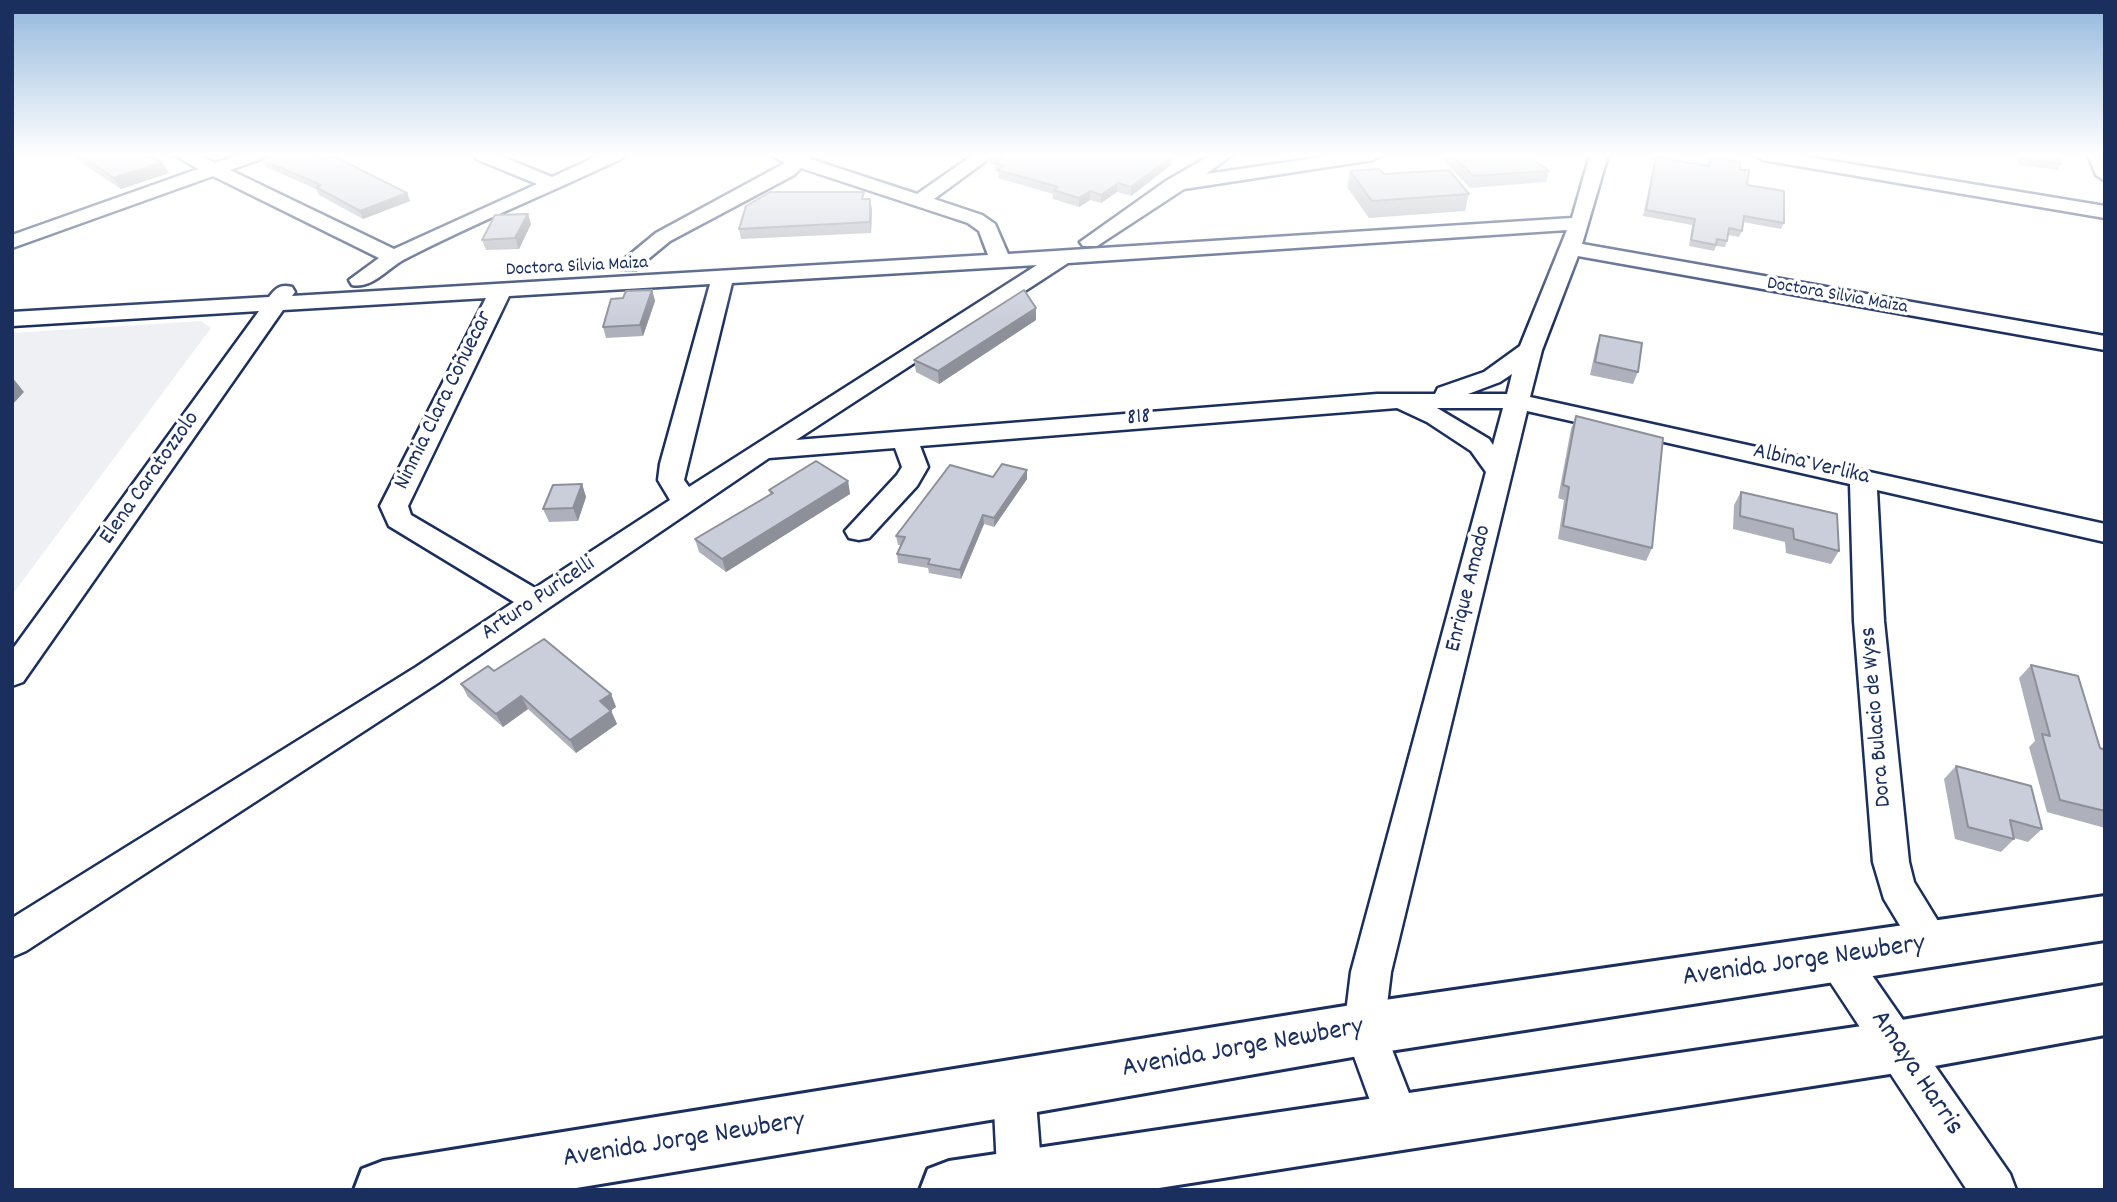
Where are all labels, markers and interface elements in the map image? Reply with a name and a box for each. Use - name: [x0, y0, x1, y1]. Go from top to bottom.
- street label: Doctora Silvia Maiza: [505, 253, 649, 283]
- street label: Doctora Silvia Maiza: [1765, 273, 1909, 321]
- street label: Ninmia Clara Coñuecar: [390, 307, 500, 495]
- street label: 818: [1126, 404, 1152, 434]
- street label: Elena Caratozzolo: [95, 407, 207, 551]
- street label: Albina Verlika: [1750, 439, 1872, 493]
- street label: Enrique Amado: [1441, 523, 1499, 655]
- street label: Arturo Puricelli: [477, 552, 601, 648]
- street label: Dora Bulacio de Wyss: [1856, 626, 1900, 808]
- street label: Avenida Jorge Newbery: [1681, 929, 1927, 997]
- street label: Amaya Harris: [1861, 1005, 1969, 1143]
- street label: Avenida Jorge Newbery: [1120, 1012, 1366, 1088]
- street label: Avenida Jorge Newbery: [561, 1106, 807, 1178]

